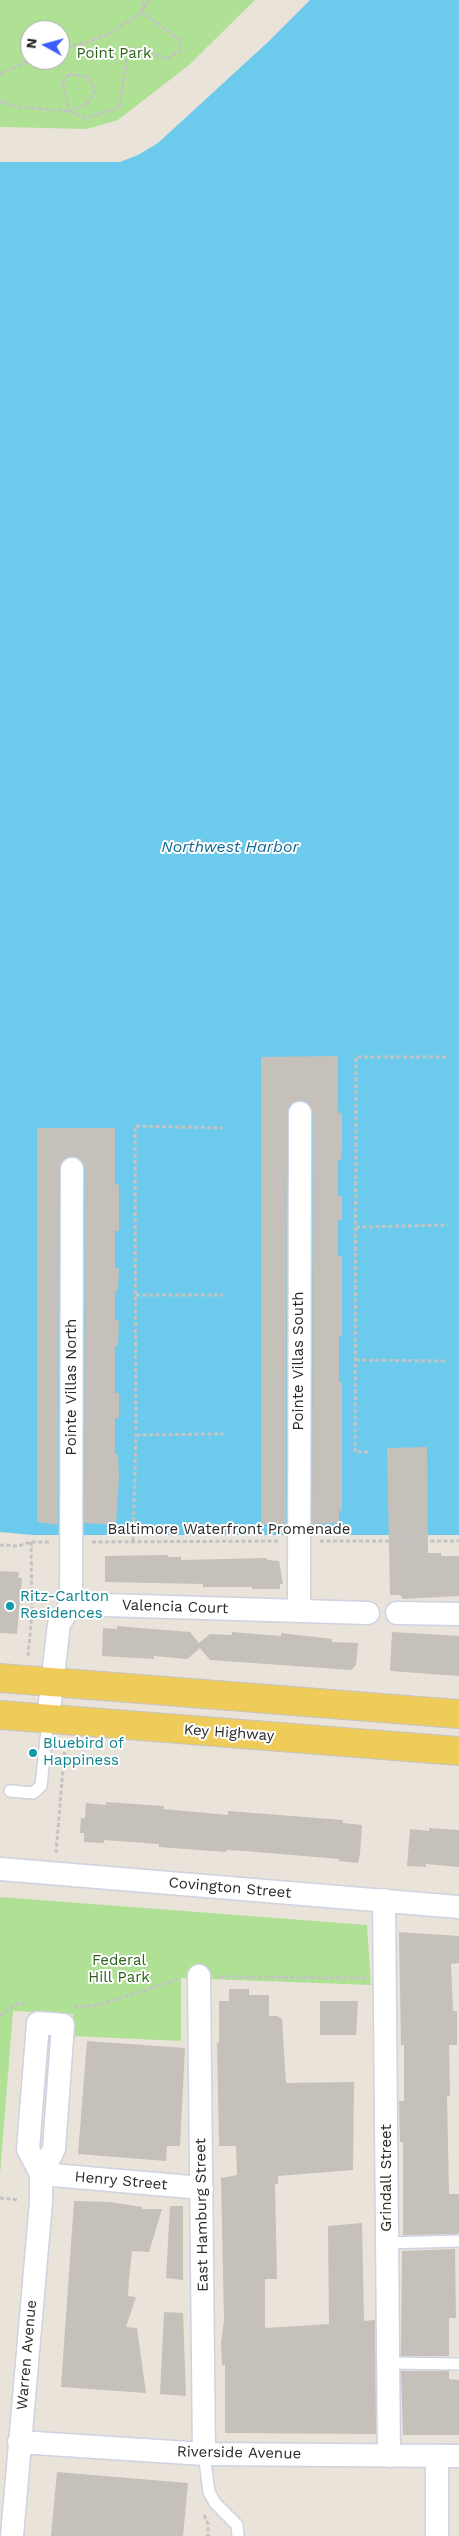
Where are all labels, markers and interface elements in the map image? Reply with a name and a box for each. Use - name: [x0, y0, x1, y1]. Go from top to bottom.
- north arrow: [20, 20, 70, 70]
- text: N: [23, 37, 40, 49]
- park label: Point Park: [77, 45, 151, 63]
- water label: Northwest Harbor: [161, 837, 299, 857]
- street label: Pointe Villas South: [290, 1291, 308, 1431]
- street label: Pointe Villas North: [63, 1319, 81, 1455]
- street label: Baltimore Waterfront Promenade: [107, 1521, 351, 1539]
- place label: Ritz-Carlton Residences: [20, 1588, 109, 1623]
- street label: Valencia Court: [122, 1596, 228, 1618]
- marker: Ritz-Carlton Residences: [4, 1600, 16, 1612]
- street label: Key Highway: [183, 1721, 275, 1745]
- place label: Bluebird of Happiness: [43, 1735, 124, 1770]
- marker: Bluebird of Happiness: [27, 1747, 39, 1759]
- street label: Covington Street: [168, 1874, 292, 1902]
- park label: Federal Hill Park: [88, 1952, 150, 1987]
- street label: Grindall Street: [378, 2124, 396, 2232]
- street label: East Hamburg Street: [192, 2138, 212, 2292]
- street label: Henry Street: [74, 2168, 168, 2194]
- street label: Warren Avenue: [13, 2299, 41, 2411]
- street label: Riverside Avenue: [177, 2443, 301, 2463]

